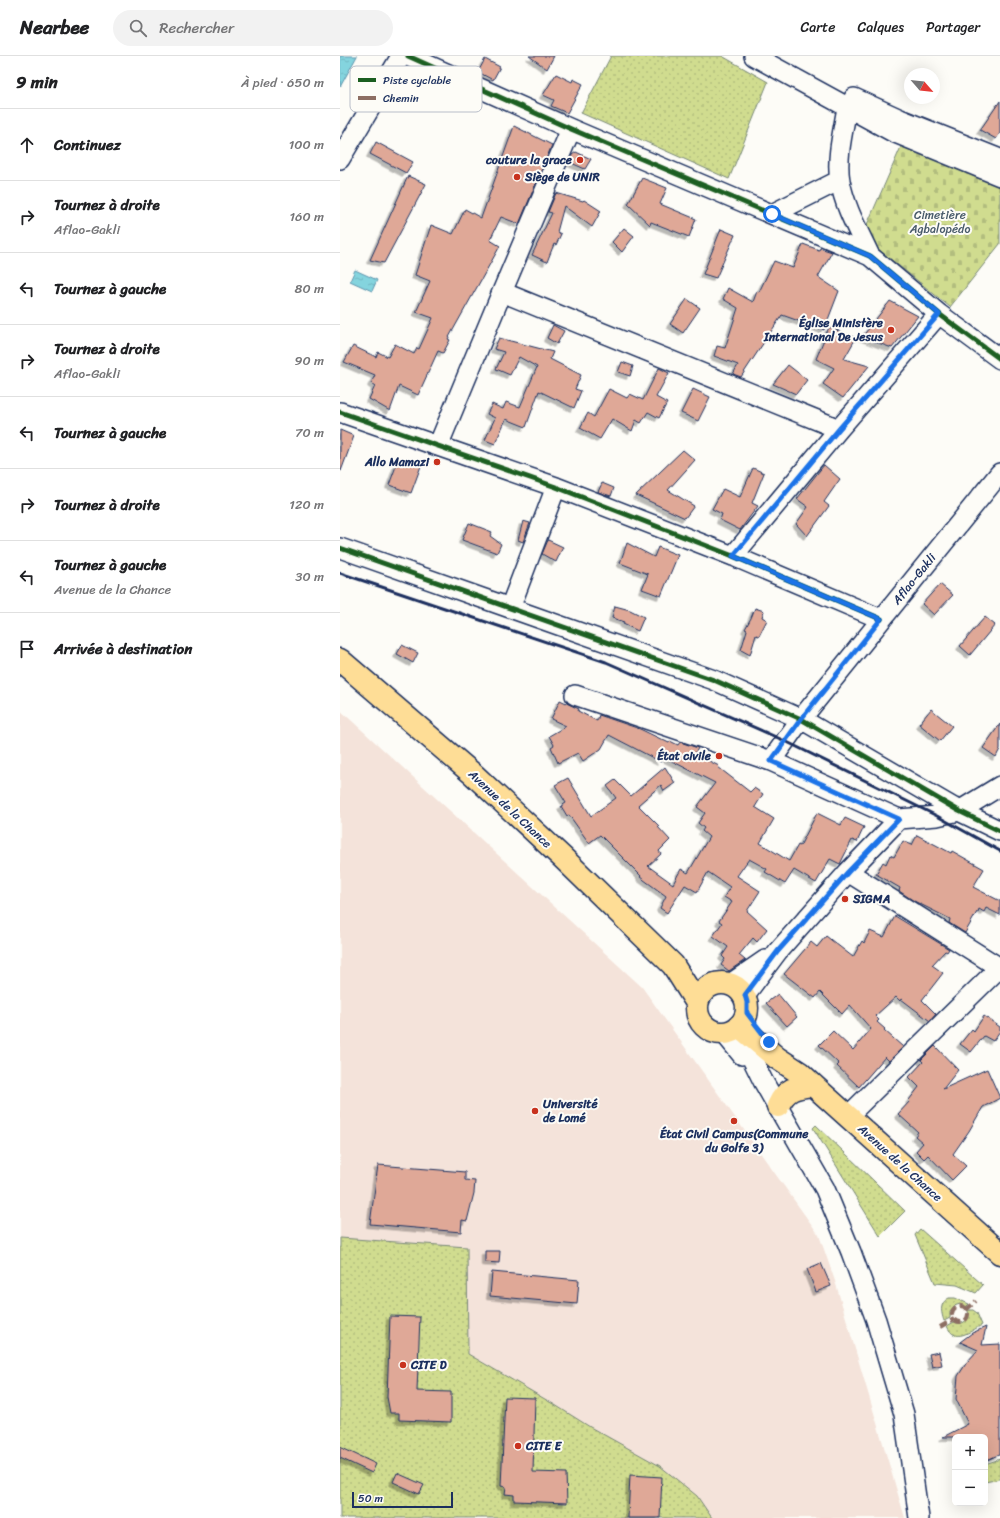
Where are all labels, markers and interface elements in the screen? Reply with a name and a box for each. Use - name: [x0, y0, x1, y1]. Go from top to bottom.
- search box: [113, 10, 393, 46]
- text: Nearbee: [20, 11, 89, 44]
- text: Rechercher: [159, 15, 234, 41]
- text: Carte: [801, 15, 835, 40]
- text: Calques: [857, 15, 904, 40]
- text: Partager: [926, 15, 980, 40]
- icon: search: [127, 17, 149, 39]
- legend: [350, 66, 482, 112]
- text: 9 min: [16, 67, 58, 97]
- north arrow: [904, 68, 940, 104]
- text: À pied · 650 m: [241, 71, 324, 94]
- text: Piste cyclable: [383, 71, 452, 90]
- text: Chemin: [383, 89, 419, 108]
- text: Continuez: [54, 132, 121, 158]
- text: 100 m: [289, 133, 324, 156]
- icon: ahead: [16, 134, 38, 156]
- place label: couture la grace: [485, 149, 573, 171]
- marker: couture la grace: [575, 155, 585, 165]
- place label: Siège de UNIR: [524, 166, 601, 188]
- marker: Siège de UNIR: [512, 172, 522, 182]
- text: Tournez à droite: [54, 192, 160, 218]
- park label: Cimetière Agbalopédo: [909, 204, 970, 240]
- text: 160 m: [289, 205, 324, 228]
- route start: [763, 205, 781, 223]
- icon: right: [16, 206, 38, 228]
- text: Aflao-Gakli: [54, 218, 120, 241]
- text: Tournez à gauche: [54, 276, 166, 302]
- text: 80 m: [295, 277, 324, 300]
- icon: left: [16, 278, 38, 300]
- place label: Église Ministère International De Jesus: [763, 312, 884, 348]
- marker: Église Ministère International De Jesus: [886, 325, 896, 335]
- text: Tournez à droite: [54, 336, 160, 362]
- text: 90 m: [294, 349, 324, 372]
- icon: right: [16, 350, 38, 372]
- text: Aflao-Gakli: [54, 362, 120, 385]
- text: Tournez à gauche: [54, 420, 166, 446]
- text: 70 m: [295, 421, 324, 444]
- icon: left: [16, 422, 38, 444]
- place label: Allo Mamazi: [364, 451, 430, 473]
- marker: Allo Mamazi: [432, 457, 442, 467]
- text: Tournez à droite: [54, 492, 160, 518]
- text: 120 m: [289, 493, 324, 516]
- icon: right: [16, 494, 38, 516]
- street label: Aflao-Gakli: [886, 548, 942, 610]
- text: Tournez à gauche: [54, 552, 166, 578]
- text: 30 m: [295, 565, 324, 588]
- icon: left: [16, 566, 38, 588]
- text: Avenue de la Chance: [54, 578, 171, 601]
- text: Arrivée à destination: [54, 636, 192, 662]
- icon: arrive: [16, 638, 38, 660]
- place label: État civile: [657, 745, 712, 767]
- marker: État civile: [714, 751, 724, 761]
- street label: Avenue de la Chance: [462, 763, 557, 854]
- place label: SIGMA: [852, 888, 890, 910]
- marker: SIGMA: [840, 894, 850, 904]
- route end: [760, 1033, 778, 1051]
- place label: Université de Lomé: [543, 1093, 598, 1129]
- marker: Université de Lomé: [530, 1106, 540, 1116]
- marker: État Civil Campus(Commune du Golfe 3): [729, 1116, 739, 1126]
- street label: Avenue de la Chance: [852, 1118, 948, 1207]
- place label: État Civil Campus(Commune du Golfe 3): [660, 1123, 809, 1159]
- place label: CITE D: [410, 1354, 447, 1376]
- marker: CITE D: [398, 1360, 408, 1370]
- map controls: [952, 1434, 988, 1506]
- button: +: [952, 1434, 988, 1470]
- place label: CITE E: [525, 1435, 562, 1457]
- marker: CITE E: [513, 1441, 523, 1451]
- button: −: [952, 1470, 988, 1506]
- text: 50 m: [358, 1489, 383, 1508]
- scale bar: [352, 1490, 453, 1509]

